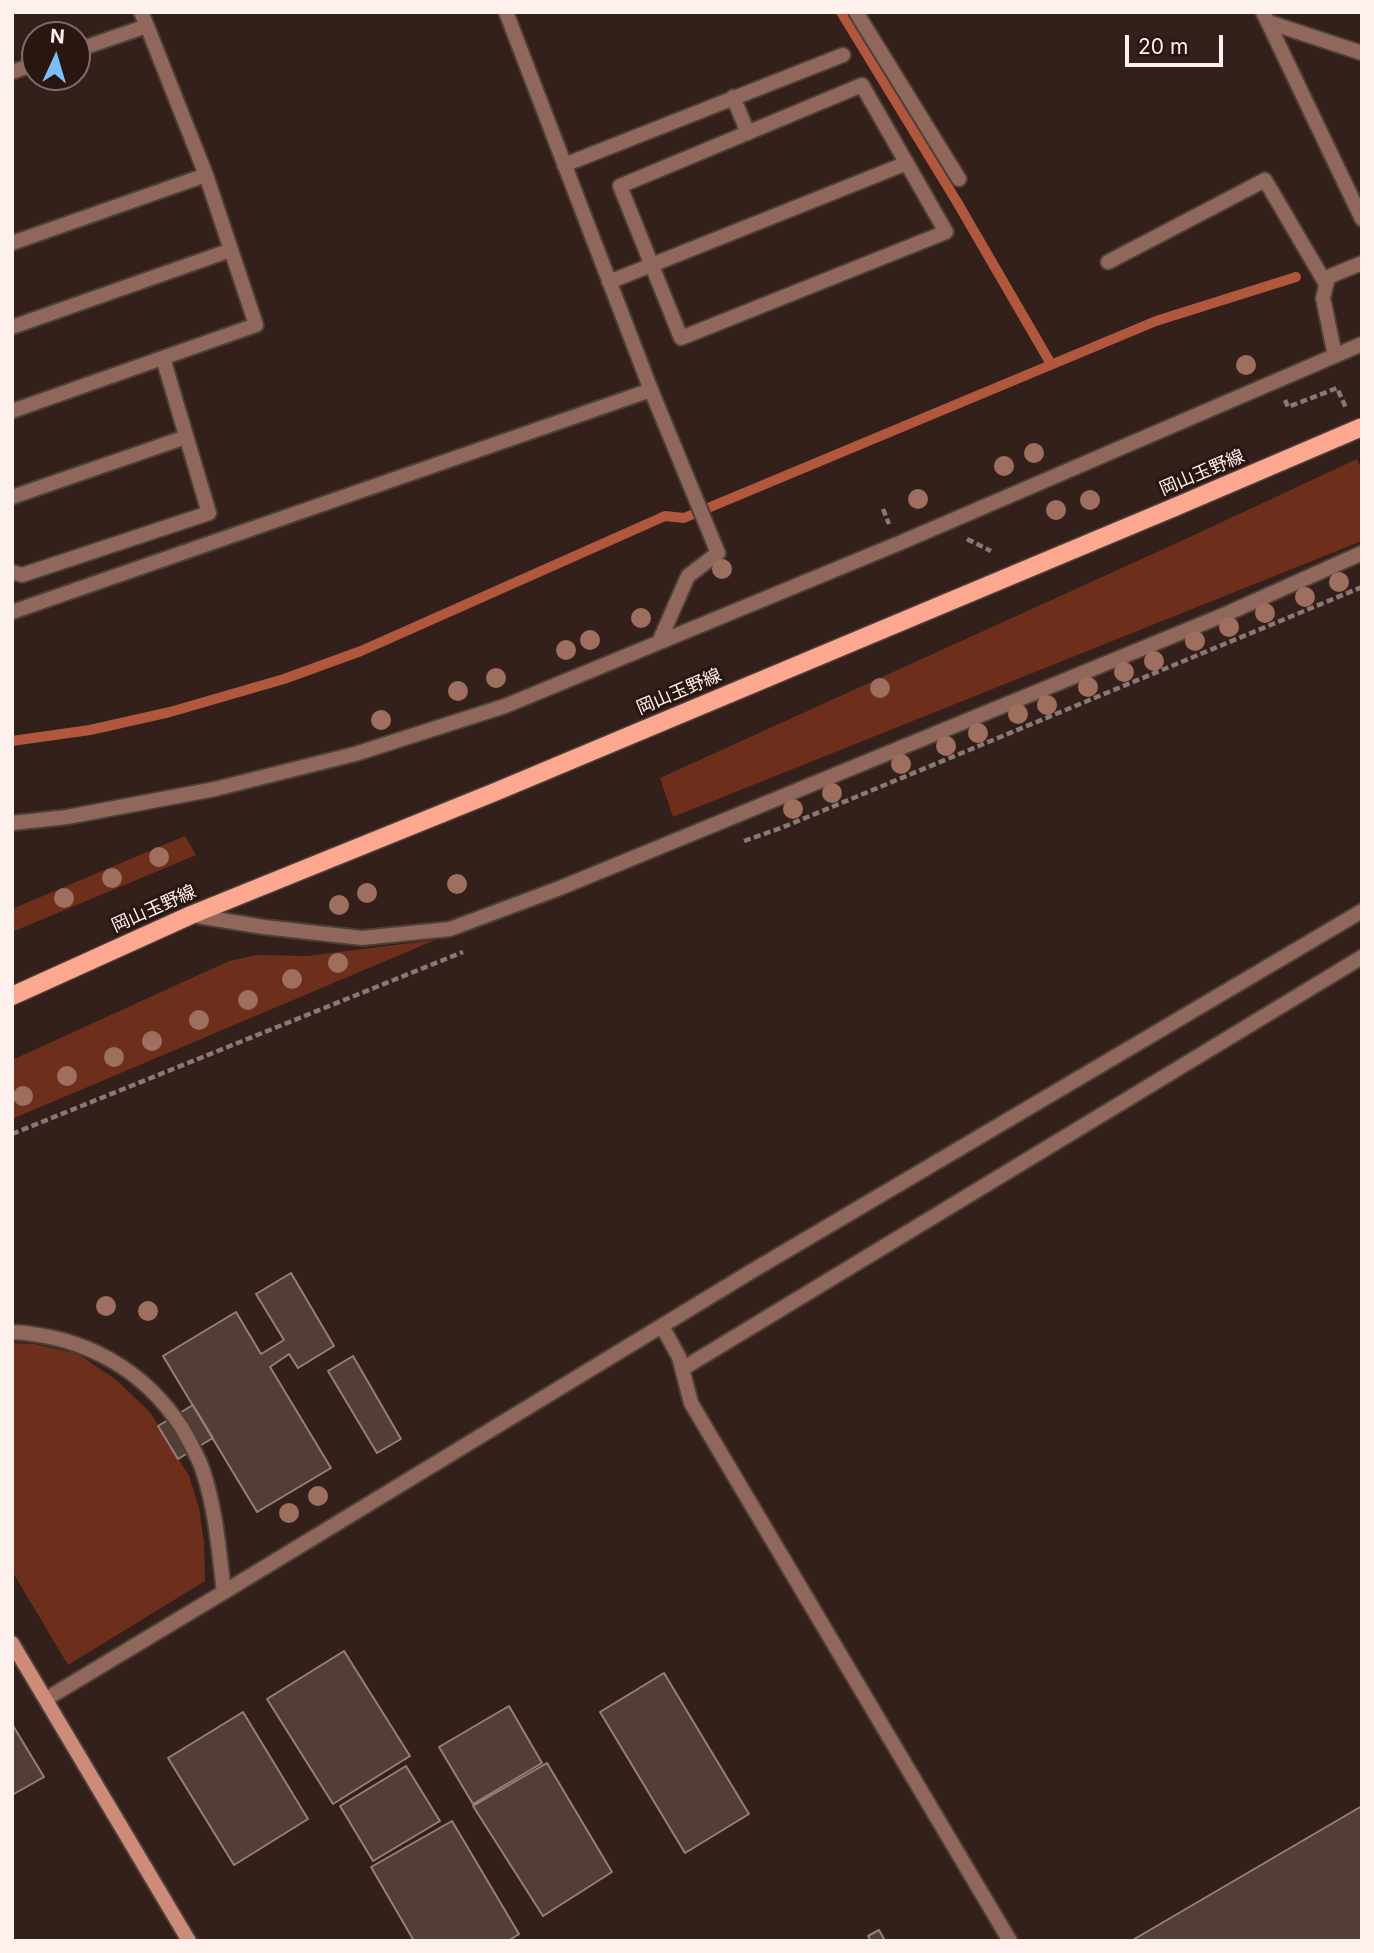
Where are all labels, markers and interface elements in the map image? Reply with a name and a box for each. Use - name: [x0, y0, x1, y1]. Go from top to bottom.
- north arrow: [21, 21, 91, 91]
- scale bar: [1129, 21, 1227, 65]
- text: N: [49, 25, 65, 49]
- text: 20 m: [1138, 34, 1188, 59]
- street label: 岡山玉野線: [1156, 445, 1248, 501]
- street label: 岡山玉野線: [633, 664, 725, 720]
- street label: 岡山玉野線: [108, 881, 200, 937]

